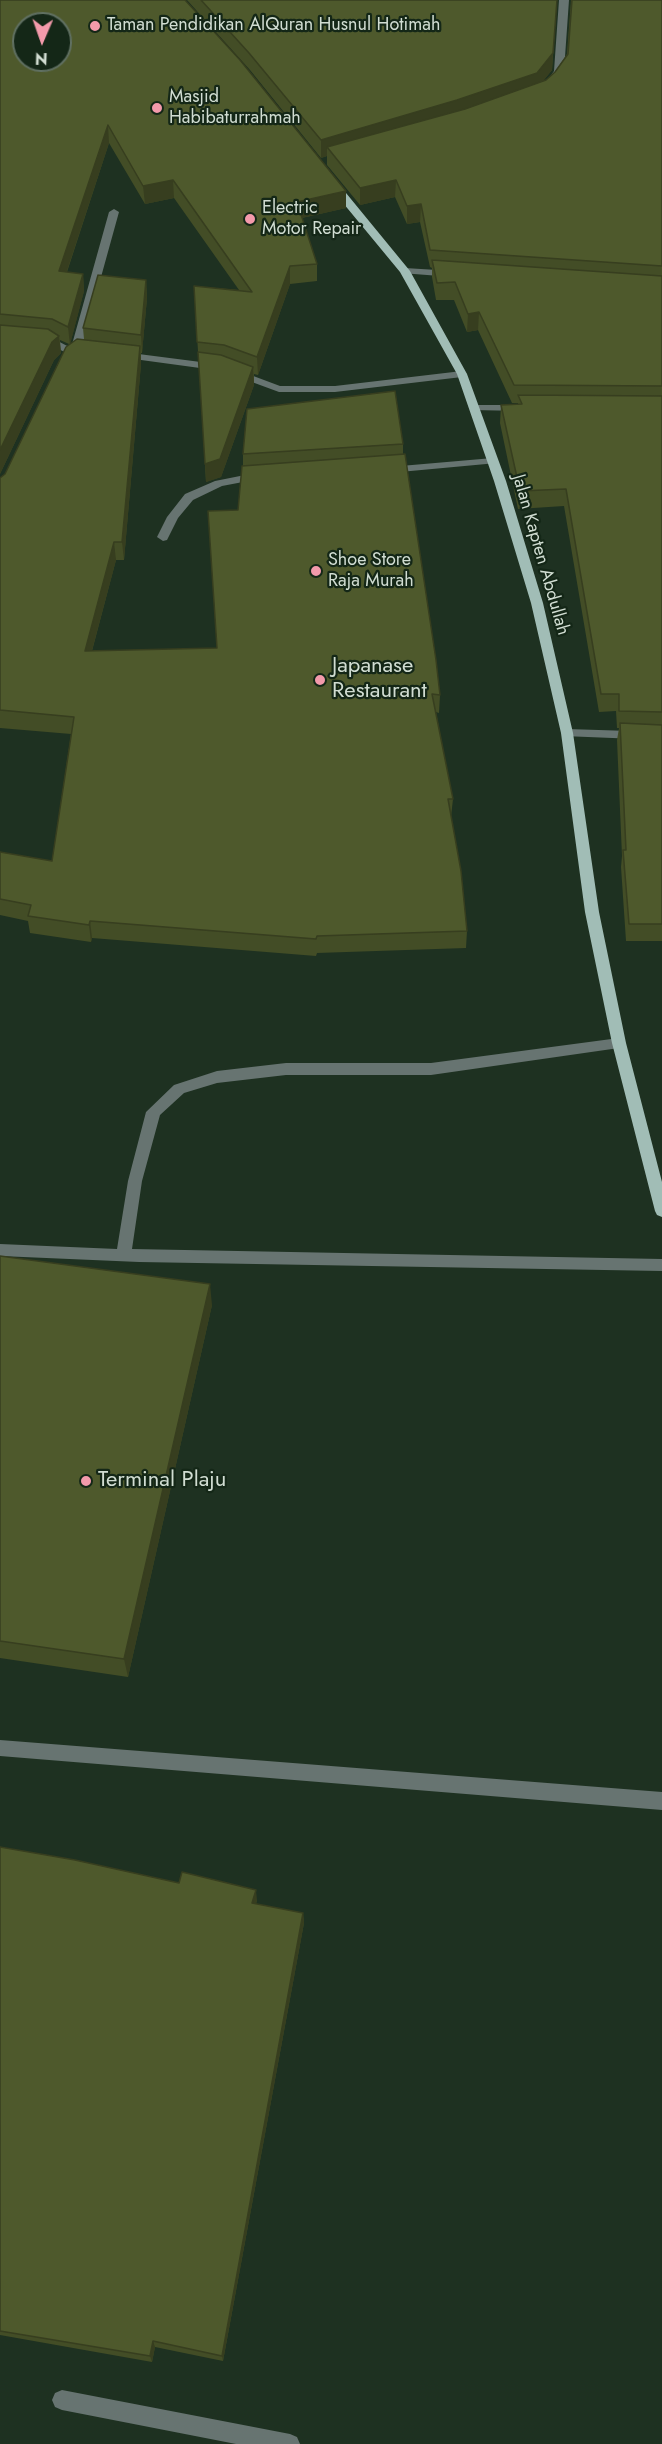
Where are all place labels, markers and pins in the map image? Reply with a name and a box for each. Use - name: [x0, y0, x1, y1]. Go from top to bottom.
- place label: Taman Pendidikan AlQuran Husnul Hotimah: [107, 15, 440, 37]
- marker: Taman Pendidikan AlQuran Husnul Hotimah: [88, 19, 102, 33]
- place label: Masjid Habibaturrahmah: [169, 87, 301, 130]
- marker: Masjid Habibaturrahmah: [150, 101, 164, 115]
- place label: Electric Motor Repair: [262, 198, 361, 240]
- marker: Electric Motor Repair: [243, 212, 257, 226]
- place label: Shoe Store Raja Murah: [328, 550, 414, 592]
- marker: Shoe Store Raja Murah: [309, 564, 323, 578]
- place label: Japanase Restaurant: [332, 654, 427, 706]
- marker: Japanase Restaurant: [313, 673, 327, 687]
- place label: Terminal Plaju: [98, 1468, 226, 1494]
- marker: Terminal Plaju: [79, 1474, 93, 1488]

